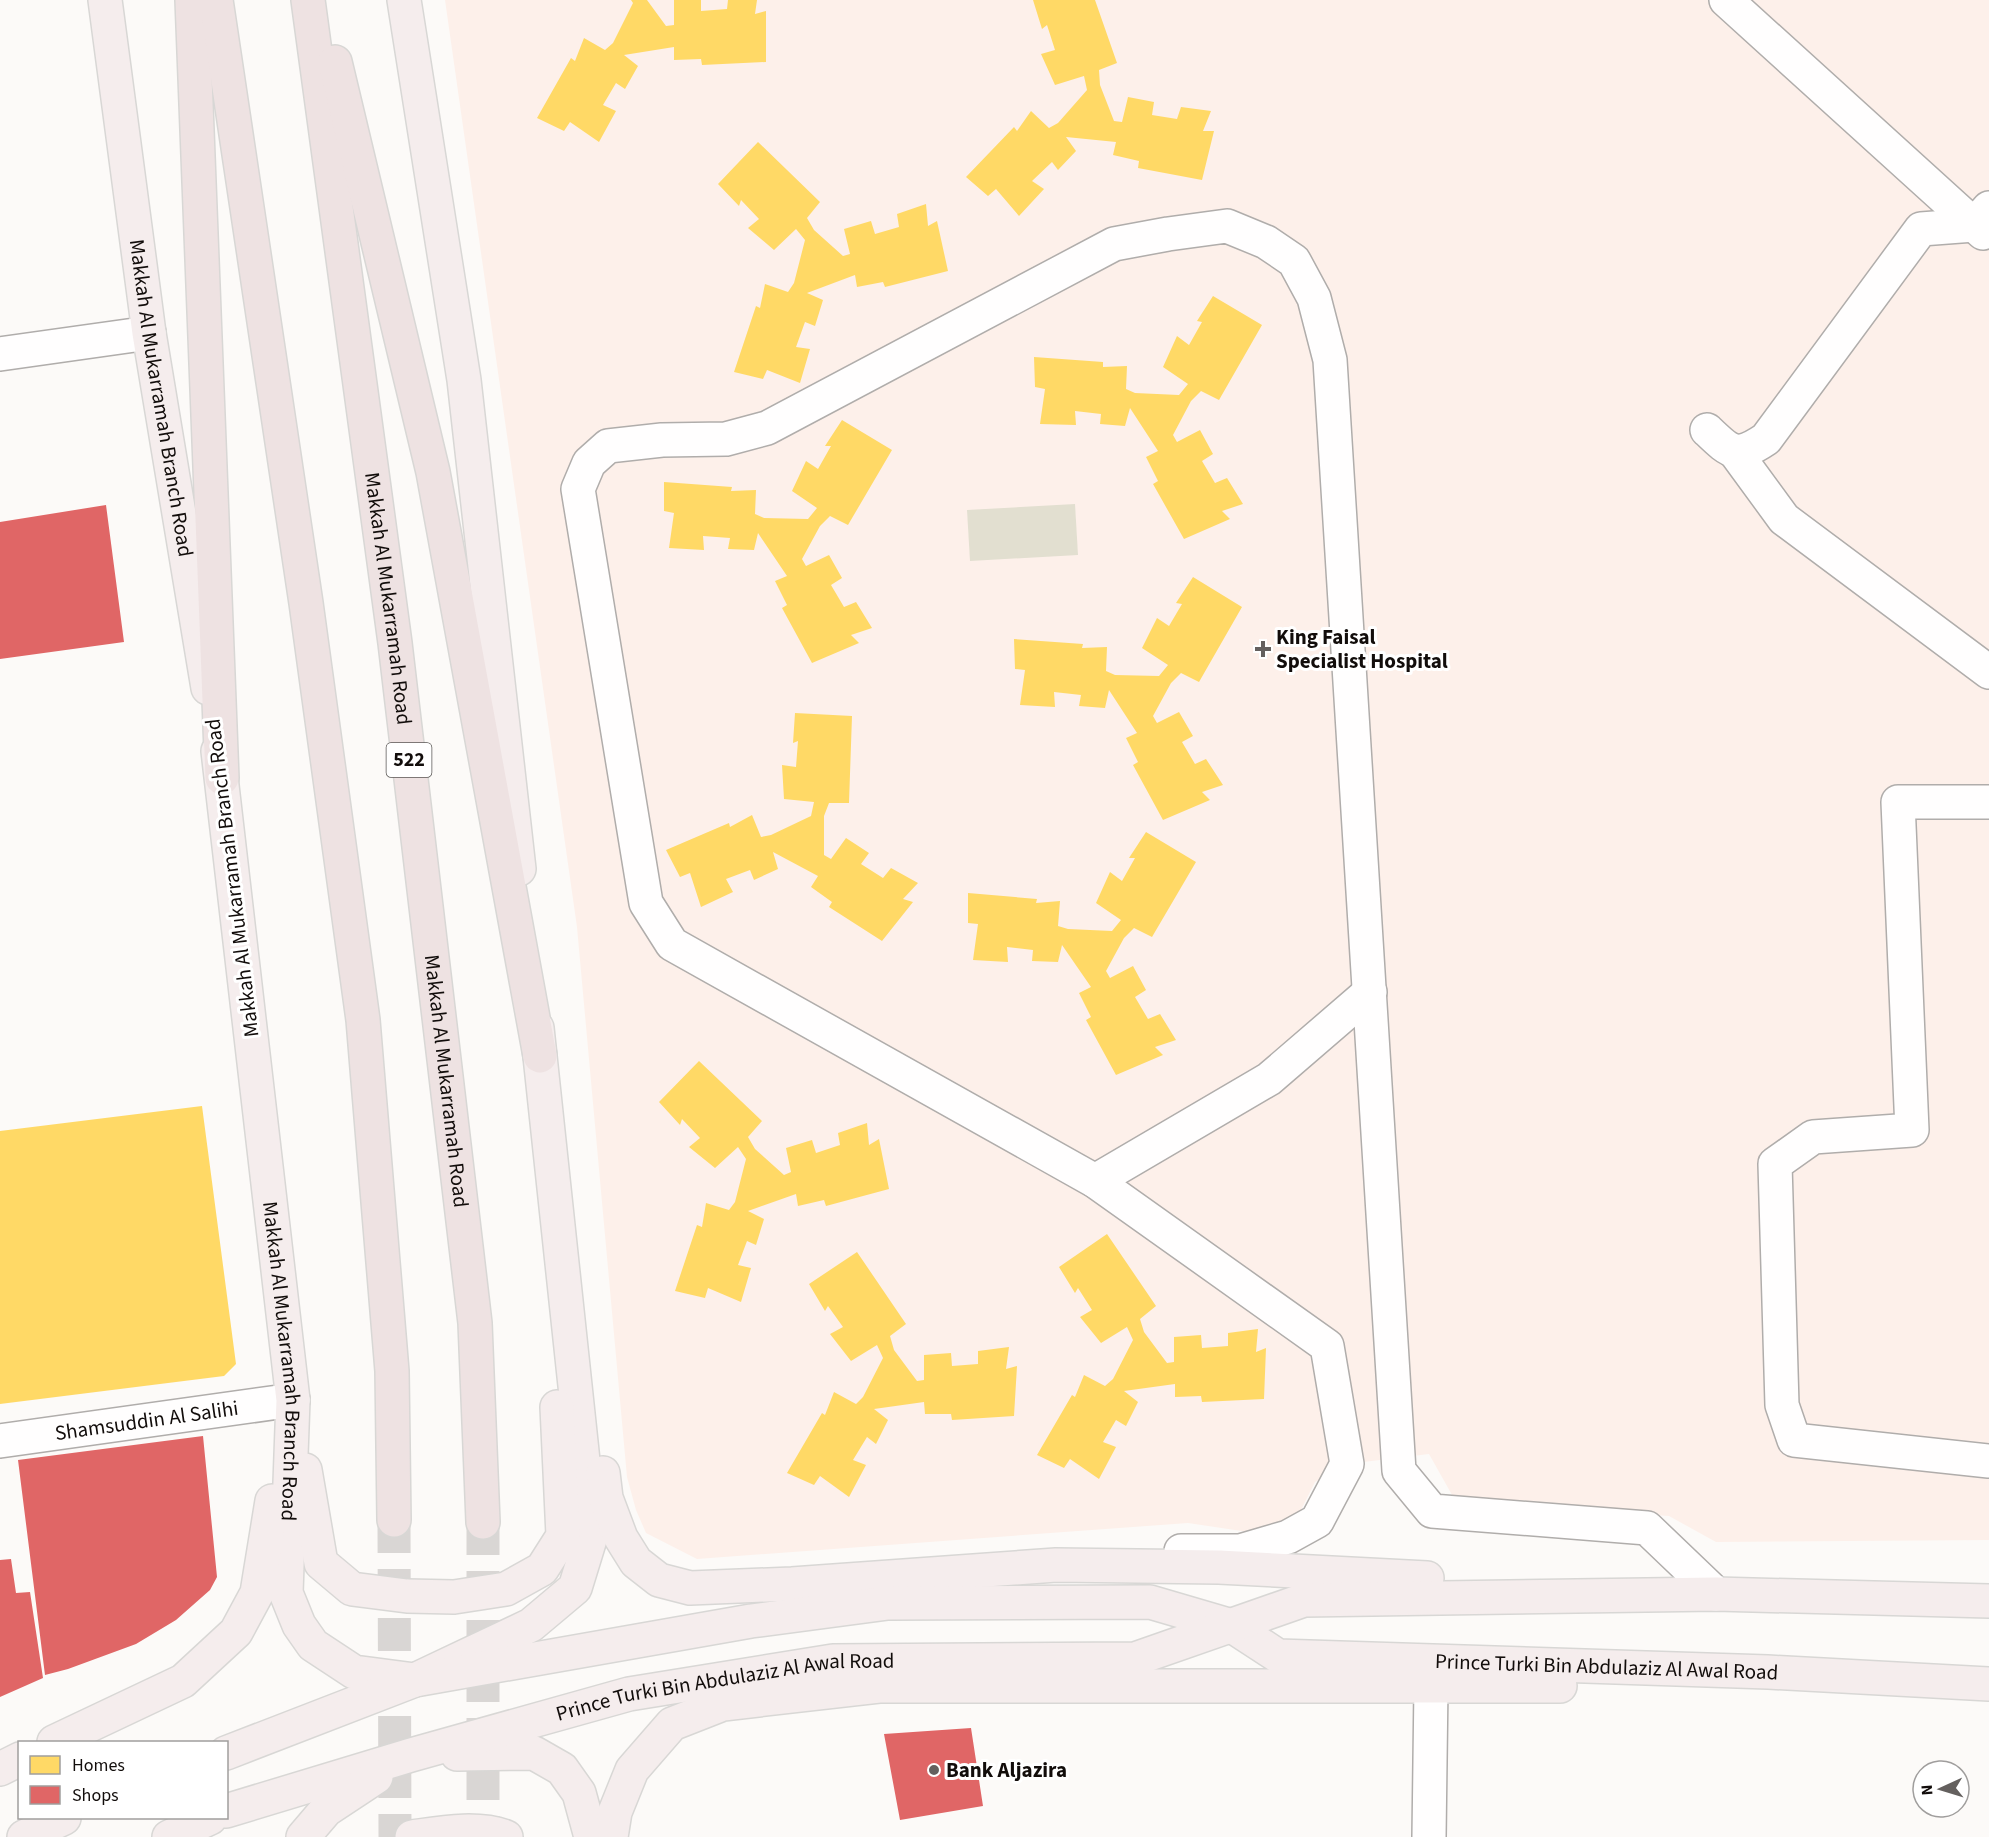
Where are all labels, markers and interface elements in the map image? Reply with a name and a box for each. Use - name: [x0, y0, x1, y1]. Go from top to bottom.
- street label: Makkah Al Mukarramah Branch Road: [122, 237, 201, 559]
- street label: Makkah Al Mukarramah Road: [357, 470, 420, 727]
- place label: King Faisal Specialist Hospital: [1276, 622, 1448, 676]
- marker: King Faisal Specialist Hospital: [1254, 640, 1272, 658]
- street label: Makkah Al Mukarramah Branch Road: [198, 717, 266, 1039]
- road number: 522: [386, 743, 432, 777]
- street label: Makkah Al Mukarramah Road: [417, 953, 476, 1209]
- street label: Makkah Al Mukarramah Branch Road: [255, 1200, 309, 1522]
- street label: Shamsuddin Al Salihi: [53, 1393, 240, 1448]
- street label: Prince Turki Bin Abdulaziz Al Awal Road: [552, 1646, 895, 1729]
- street label: Prince Turki Bin Abdulaziz Al Awal Road: [1434, 1646, 1779, 1688]
- legend: [18, 1741, 228, 1819]
- text: Homes: [72, 1753, 125, 1778]
- place label: Bank Aljazira: [946, 1755, 1067, 1785]
- north arrow: [1911, 1759, 1971, 1819]
- marker: Bank Aljazira: [927, 1763, 941, 1777]
- text: Shops: [72, 1783, 119, 1808]
- text: N: [1916, 1784, 1938, 1796]

